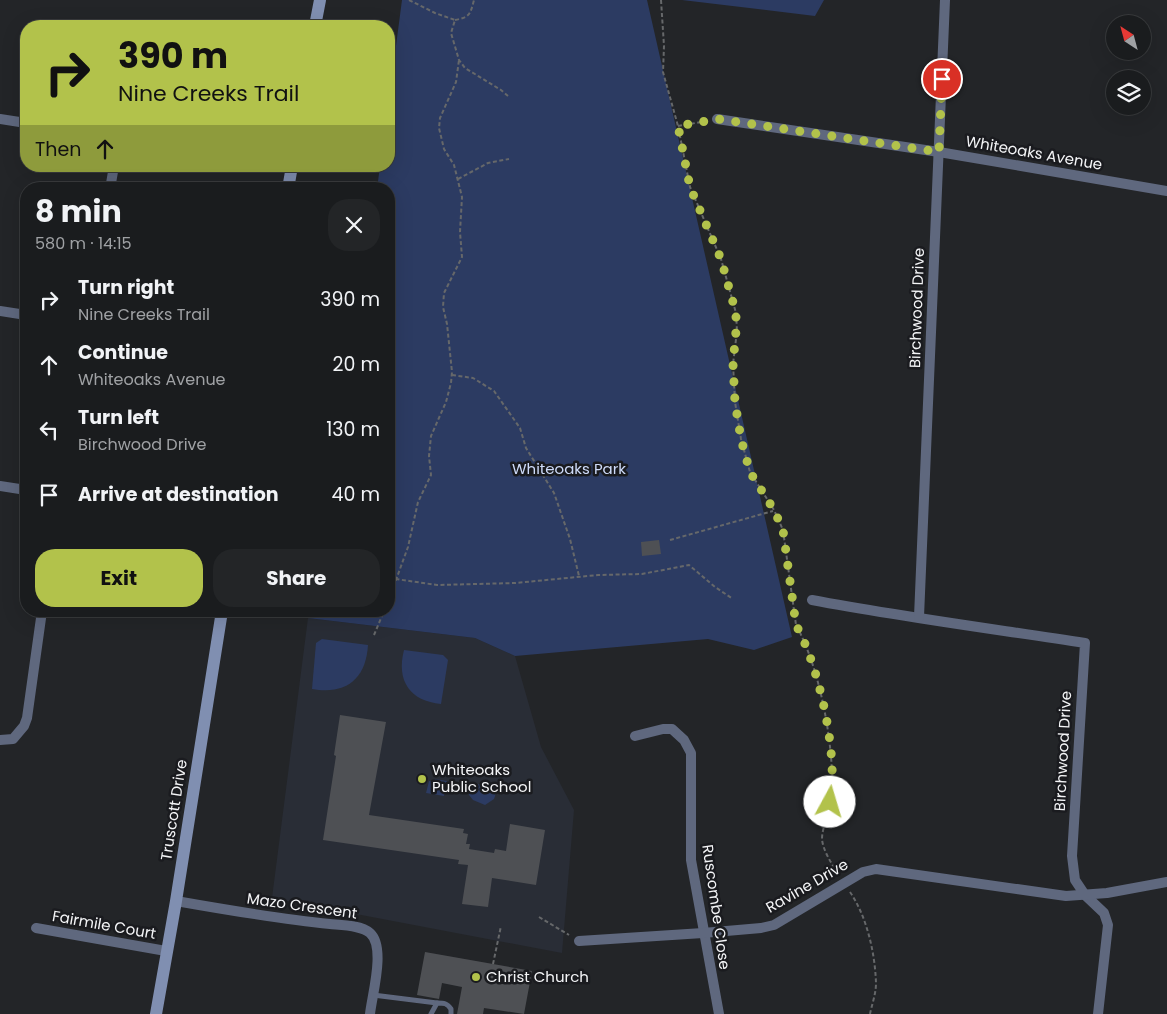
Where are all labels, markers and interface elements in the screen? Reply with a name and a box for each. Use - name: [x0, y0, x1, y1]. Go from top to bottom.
- north arrow: [1106, 15, 1151, 60]
- map controls: [1106, 15, 1151, 115]
- text: 390 m: [118, 31, 228, 80]
- icon: right: [35, 40, 100, 105]
- pin: [921, 58, 963, 100]
- icon: arrive: [928, 65, 956, 93]
- button: layers: [1106, 70, 1151, 115]
- text: Nine Creeks Trail: [118, 78, 299, 109]
- street label: Whiteoaks Avenue: [964, 130, 1104, 175]
- icon: ahead: [91, 135, 119, 163]
- text: Then: [35, 136, 81, 163]
- text: 8 min: [35, 190, 122, 233]
- button: close: [328, 199, 380, 251]
- text: 580 m · 14:15: [35, 232, 132, 255]
- street label: Birchwood Drive: [904, 247, 929, 369]
- text: Turn right: [78, 274, 174, 301]
- icon: right: [35, 286, 63, 314]
- text: 390 m: [320, 286, 380, 313]
- text: Nine Creeks Trail: [78, 303, 210, 326]
- text: Continue: [78, 339, 168, 366]
- icon: ahead: [35, 351, 63, 379]
- text: 20 m: [332, 351, 380, 378]
- text: Whiteoaks Avenue: [78, 368, 226, 391]
- text: Turn left: [78, 404, 159, 431]
- icon: left: [35, 416, 63, 444]
- text: 130 m: [326, 416, 380, 443]
- text: Birchwood Drive: [78, 433, 206, 456]
- park label: Whiteoaks Park: [512, 458, 626, 479]
- icon: arrive: [35, 481, 63, 509]
- text: Arrive at destination: [78, 481, 279, 508]
- text: 40 m: [331, 481, 380, 508]
- button: Exit: [35, 549, 203, 607]
- button: Share: [213, 549, 380, 607]
- street label: Birchwood Drive: [1049, 690, 1076, 812]
- street label: Truscott Drive: [155, 758, 192, 862]
- place label: Whiteoaks Public School: [432, 759, 531, 797]
- marker: Whiteoaks Public School: [416, 773, 428, 785]
- position arrow: [803, 775, 855, 827]
- street label: Ruscombe Close: [697, 843, 736, 971]
- street label: Ravine Drive: [762, 854, 852, 918]
- street label: Mazo Crescent: [246, 887, 359, 924]
- street label: Fairmile Court: [51, 905, 158, 944]
- place label: Christ Church: [486, 966, 589, 987]
- marker: Christ Church: [470, 971, 482, 983]

